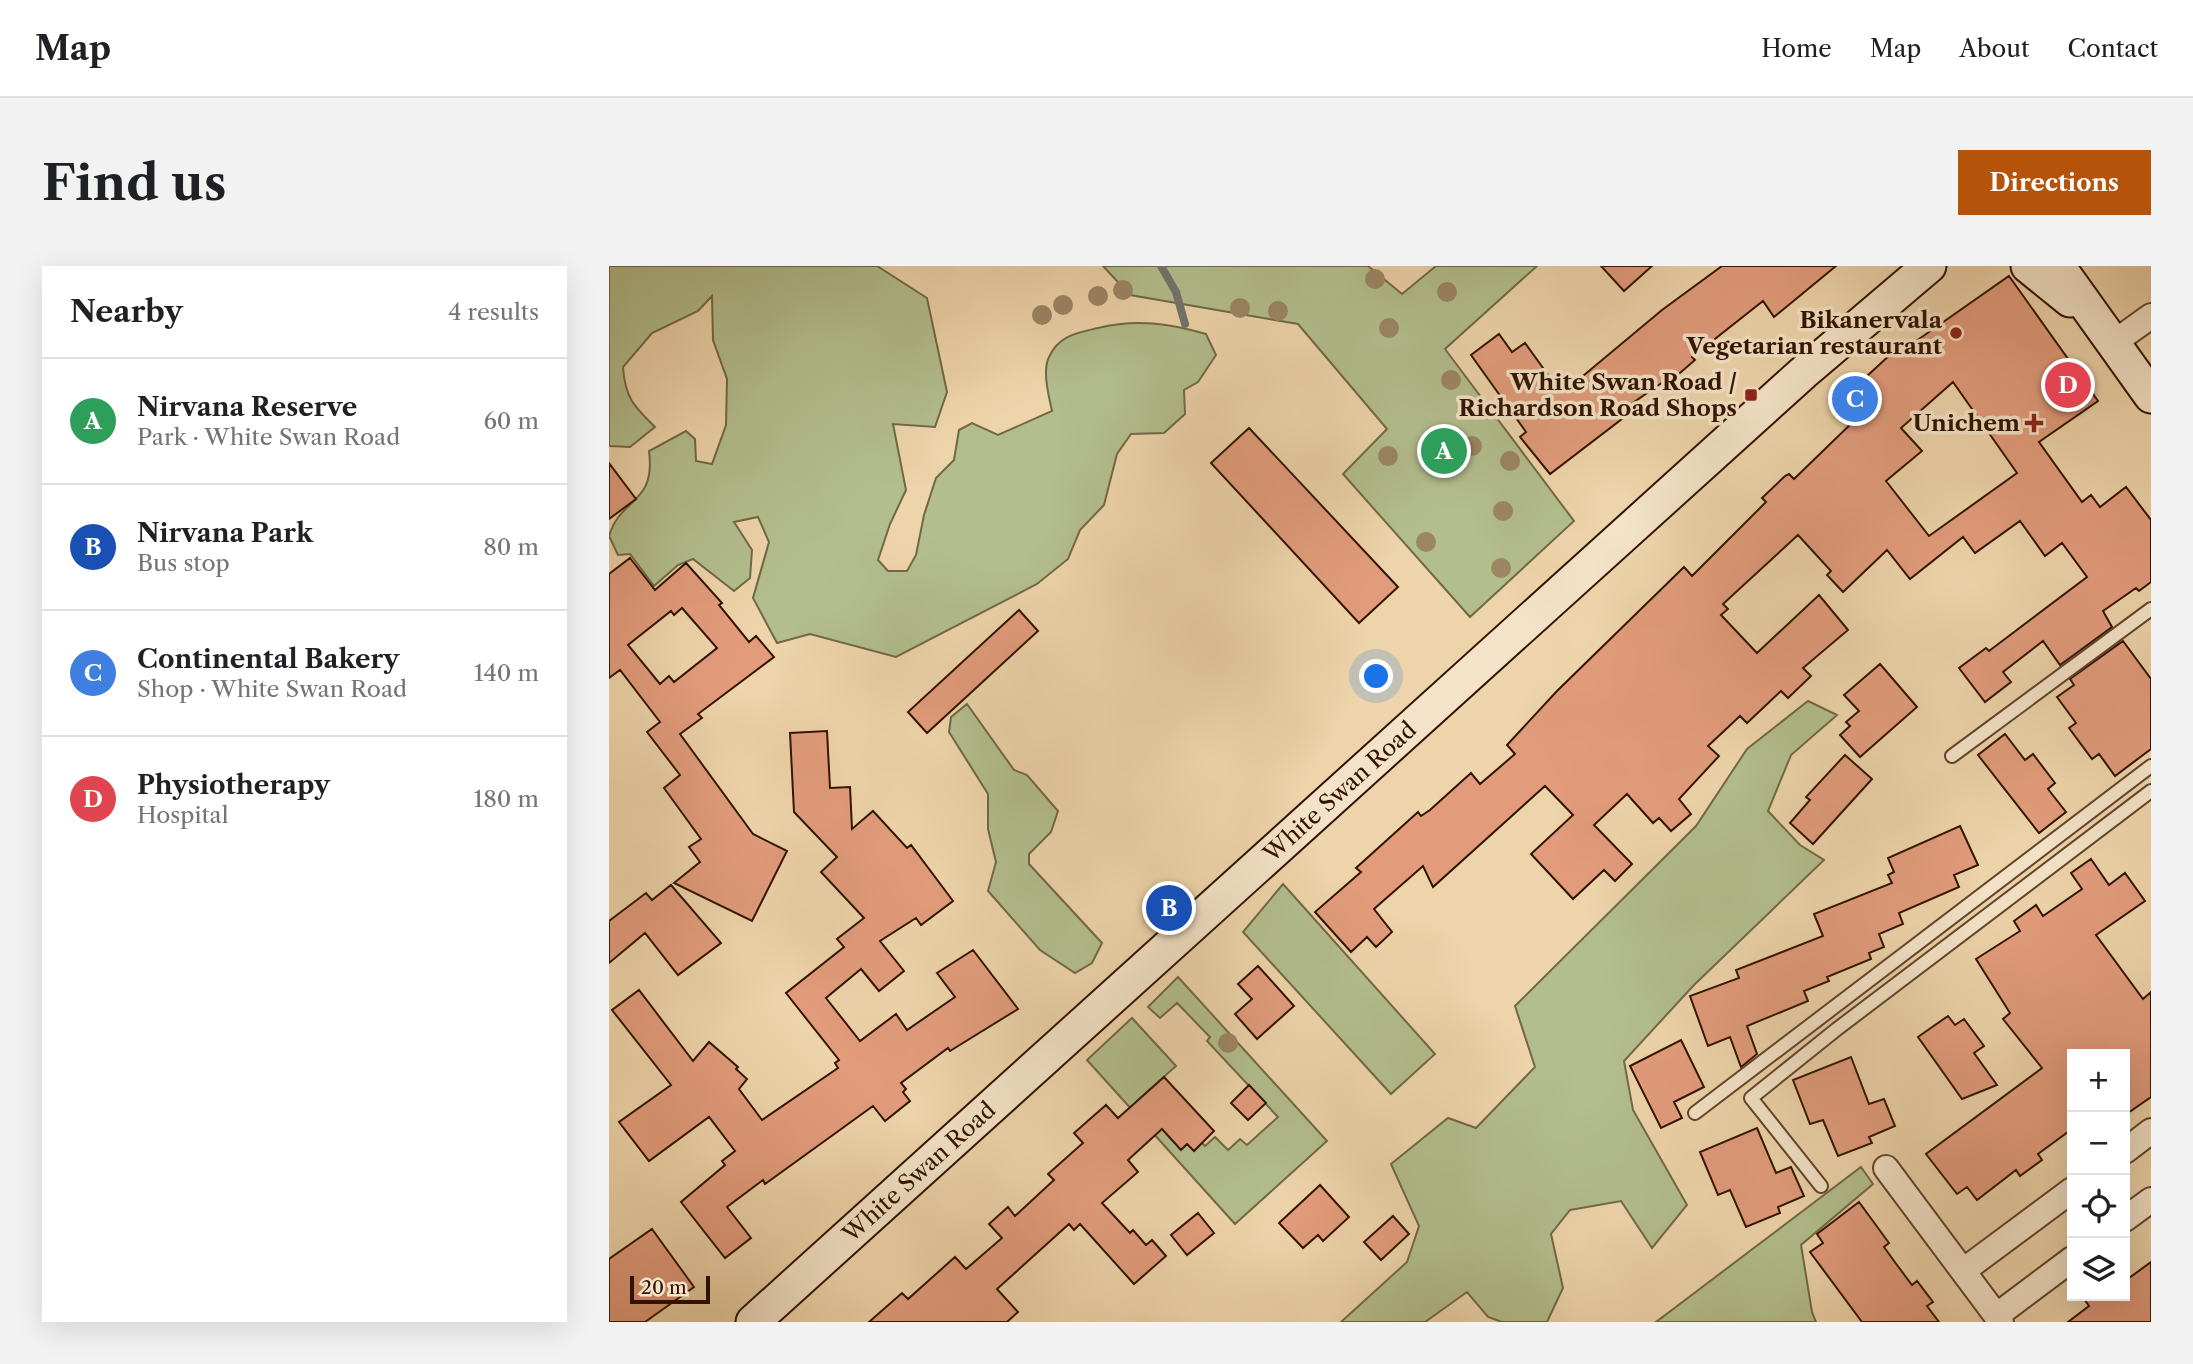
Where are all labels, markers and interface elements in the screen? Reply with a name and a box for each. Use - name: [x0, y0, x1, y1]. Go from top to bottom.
- text: Map: [35, 28, 111, 69]
- text: Home: [1761, 34, 1832, 63]
- text: Map: [1870, 34, 1921, 63]
- text: About: [1959, 34, 2030, 63]
- text: Contact: [2068, 34, 2158, 63]
- button: Directions: [1958, 150, 2151, 215]
- text: Find us: [42, 152, 226, 213]
- text: Nearby: [70, 293, 183, 330]
- text: 4 results: [448, 298, 539, 326]
- place label: Bikanervala Vegetarian restaurant: [1686, 306, 1943, 360]
- marker: Bikanervala Vegetarian restaurant: [1948, 325, 1964, 341]
- pin: D: [2045, 359, 2091, 411]
- place label: White Swan Road / Richardson Road Shops: [1458, 368, 1737, 422]
- pin: C: [1832, 373, 1878, 425]
- marker: White Swan Road / Richardson Road Shops: [1743, 387, 1759, 403]
- text: Nirvana Reserve: [137, 391, 357, 423]
- text: A: [84, 407, 102, 435]
- text: 60 m: [483, 407, 539, 435]
- place label: Unichem: [1913, 409, 2020, 437]
- marker: Unichem: [2026, 415, 2042, 431]
- text: Park · White Swan Road: [137, 423, 400, 451]
- pin: A: [1421, 425, 1467, 477]
- text: Nirvana Park: [137, 517, 313, 549]
- text: B: [84, 533, 102, 561]
- text: 80 m: [483, 533, 539, 561]
- text: Bus stop: [137, 549, 230, 577]
- text: Continental Bakery: [137, 643, 399, 675]
- text: C: [84, 659, 102, 687]
- text: 140 m: [474, 659, 539, 687]
- your location: [1359, 659, 1393, 693]
- text: Shop · White Swan Road: [137, 675, 407, 703]
- street label: White Swan Road: [1257, 716, 1422, 868]
- text: Physiotherapy: [137, 769, 330, 801]
- text: D: [83, 785, 103, 813]
- text: 180 m: [474, 785, 539, 813]
- text: Hospital: [137, 801, 229, 829]
- pin: B: [1146, 882, 1192, 934]
- map controls: [2067, 1049, 2130, 1301]
- button: +: [2067, 1049, 2130, 1112]
- street label: White Swan Road: [836, 1096, 1001, 1249]
- button: −: [2067, 1112, 2130, 1175]
- button: locate: [2067, 1175, 2130, 1238]
- button: layers: [2067, 1238, 2130, 1301]
- scale bar: [630, 1273, 711, 1305]
- text: 20 m: [641, 1276, 687, 1299]

